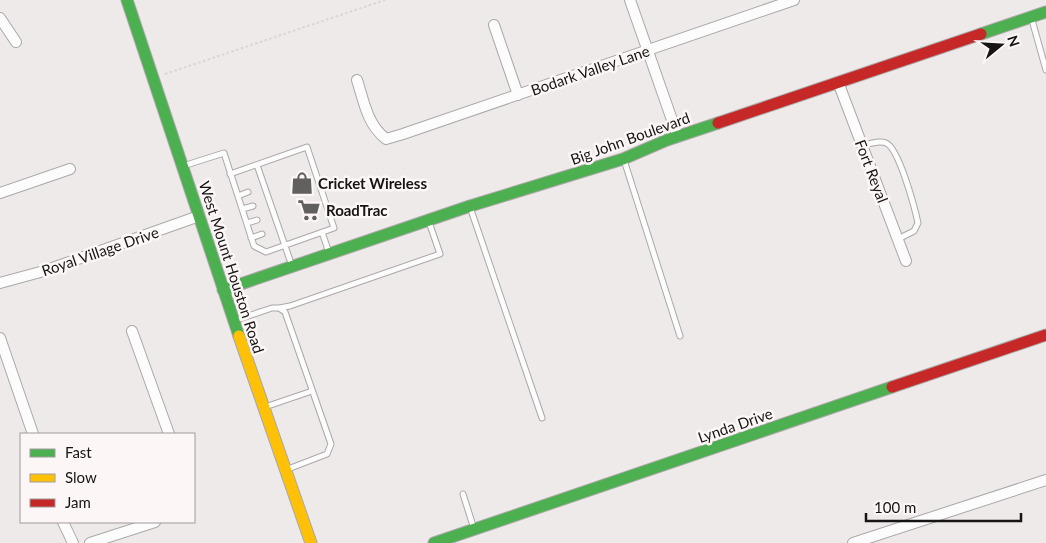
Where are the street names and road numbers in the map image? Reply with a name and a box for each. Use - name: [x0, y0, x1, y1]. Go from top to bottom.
- street label: Bodark Valley Lane: [528, 41, 652, 99]
- street label: Big John Boulevard: [568, 108, 692, 168]
- street label: Fort Reyal: [852, 137, 892, 205]
- street label: West Mount Houston Road: [196, 178, 268, 356]
- street label: Royal Village Drive: [39, 223, 161, 279]
- street label: Lynda Drive: [695, 404, 775, 446]

